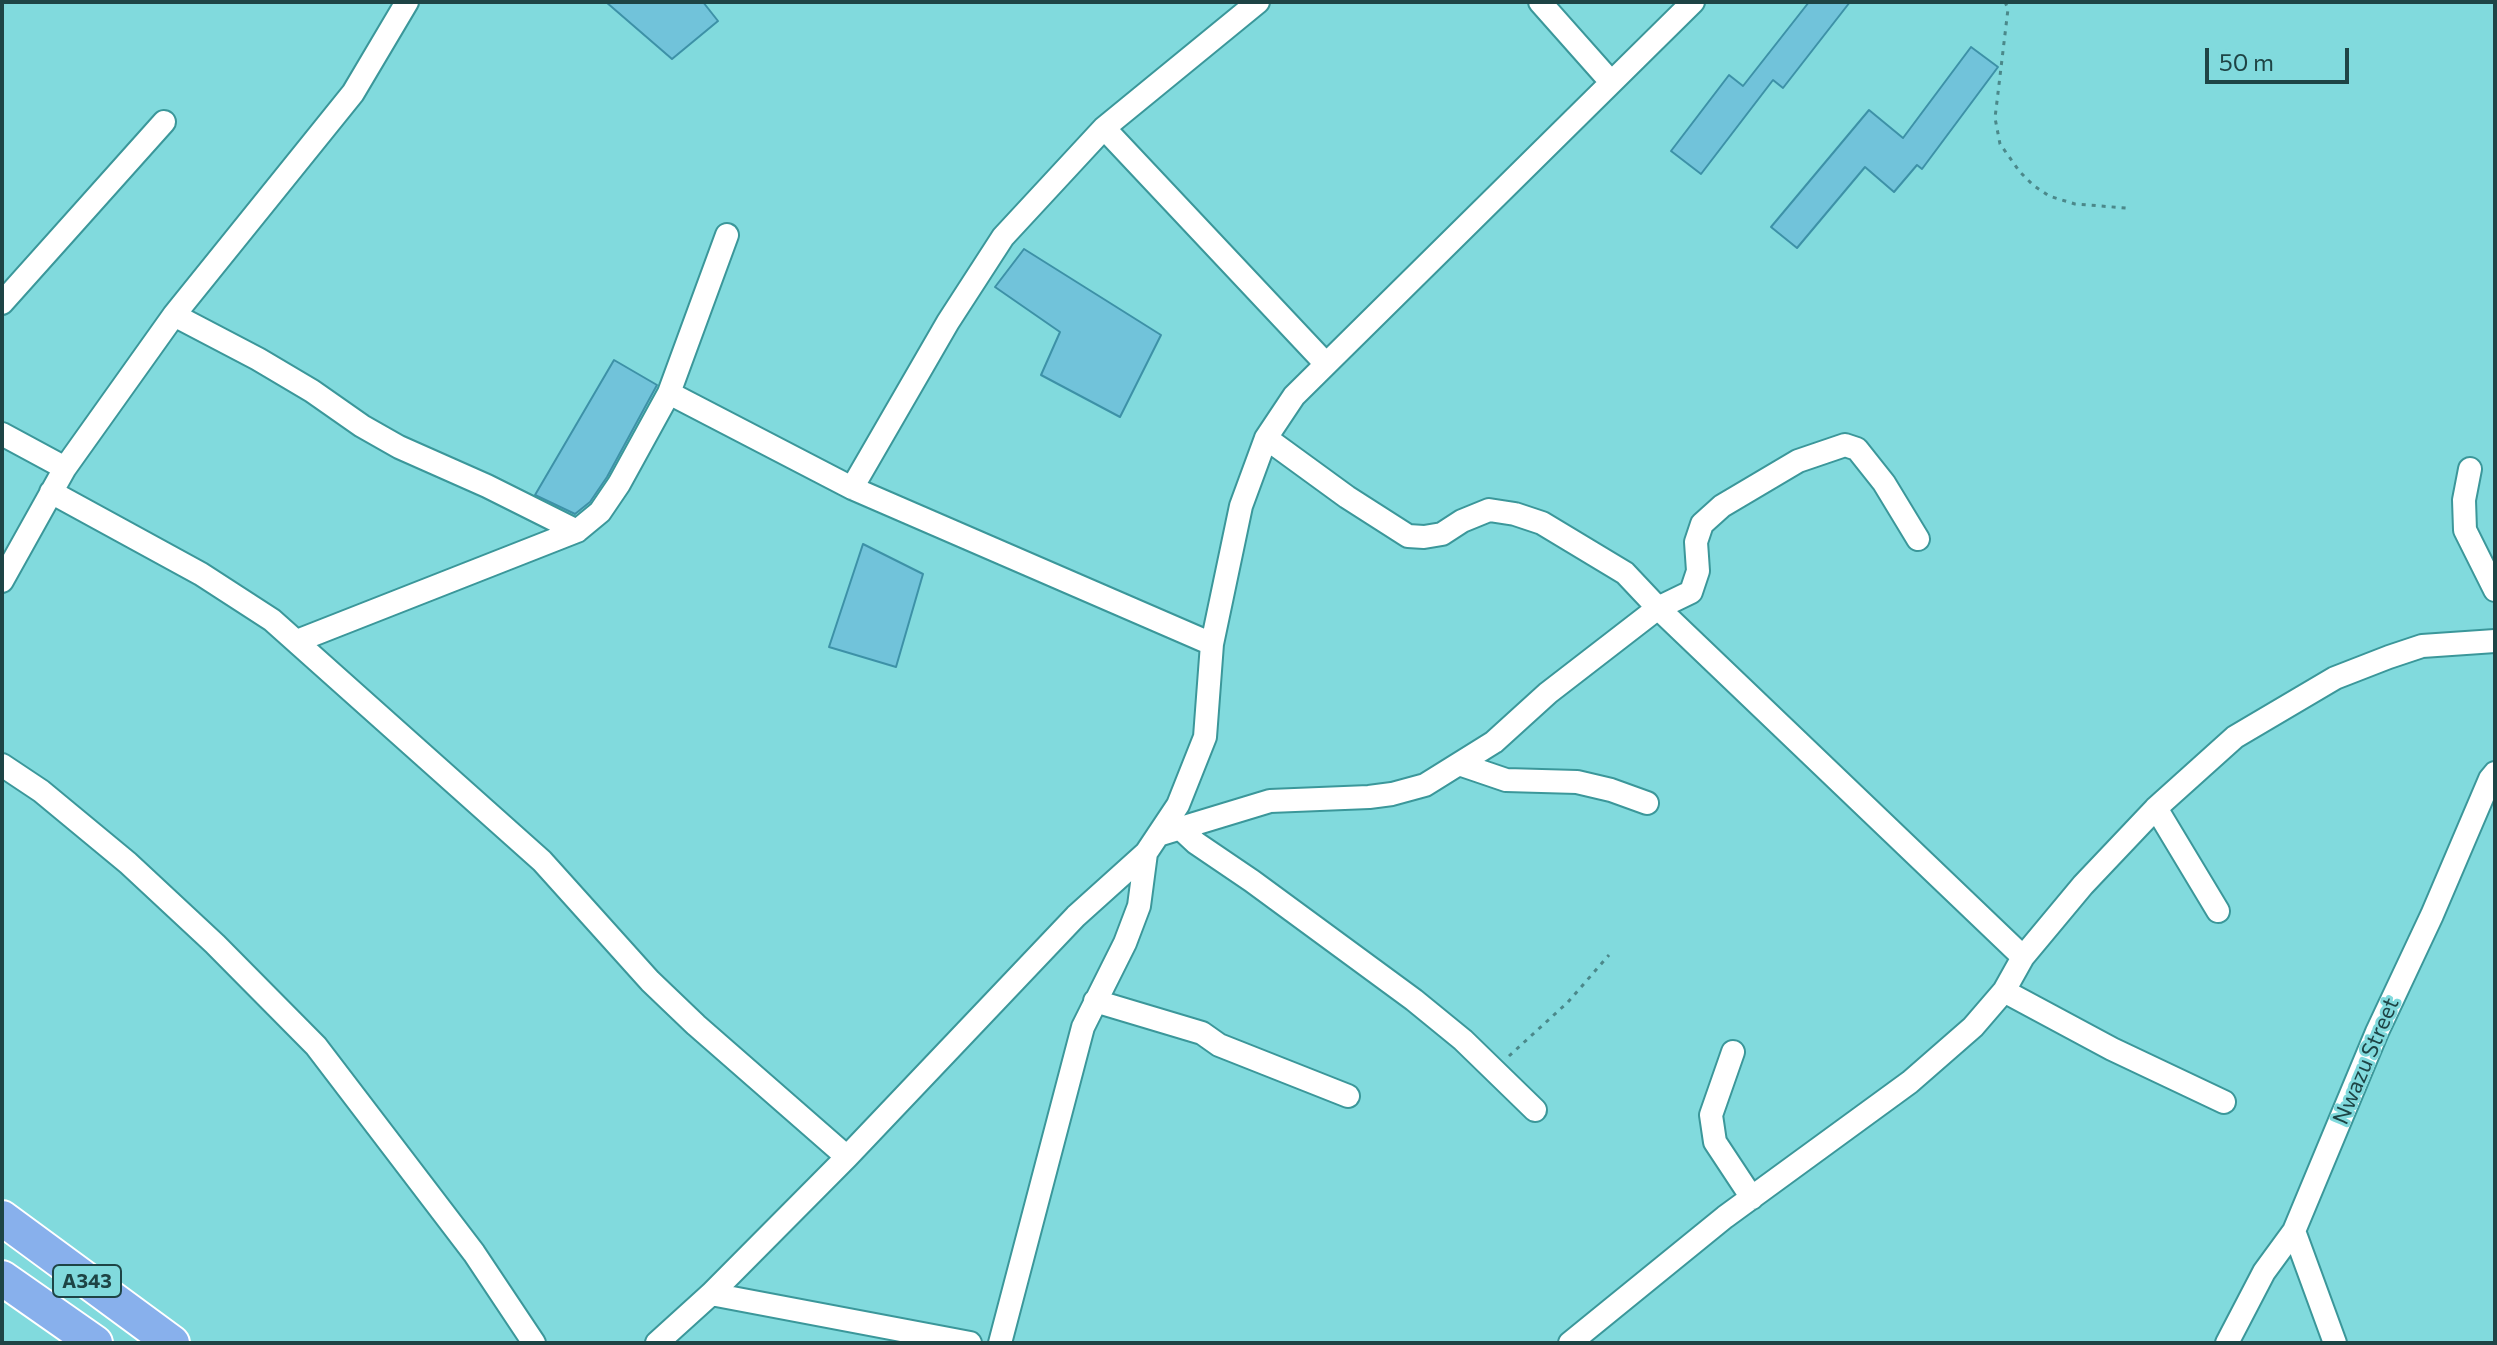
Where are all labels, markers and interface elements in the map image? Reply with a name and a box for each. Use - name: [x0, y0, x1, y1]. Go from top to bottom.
- scale bar: [2209, 32, 2353, 82]
- text: 50 m: [2219, 47, 2274, 76]
- street label: Nwazu Street: [2327, 994, 2405, 1128]
- road number: A343: [53, 1265, 121, 1297]

